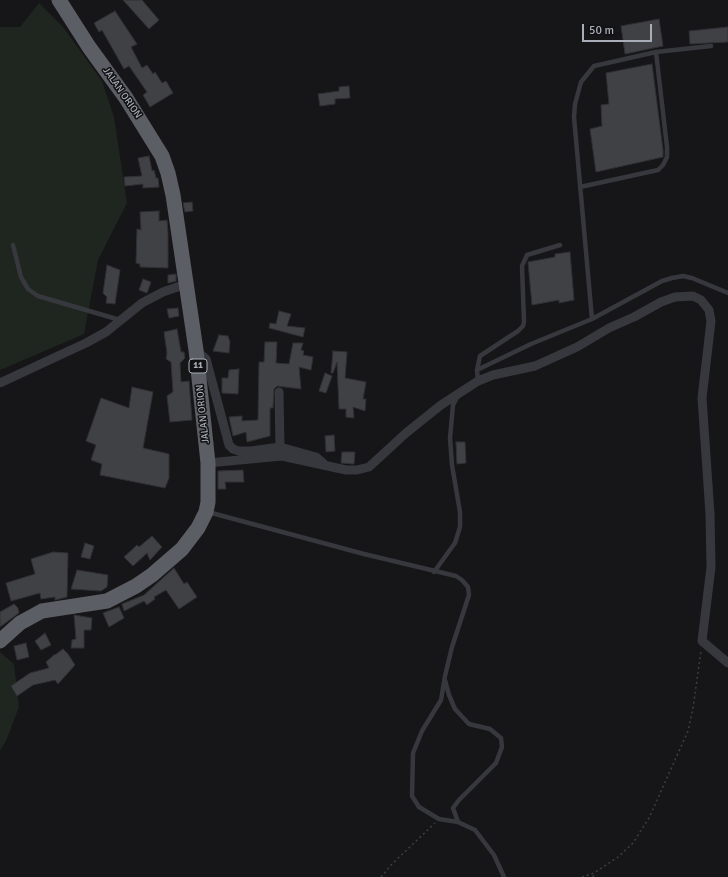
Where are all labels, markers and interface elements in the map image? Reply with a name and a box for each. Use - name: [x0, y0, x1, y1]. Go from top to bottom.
- scale bar: [584, 16, 654, 42]
- text: 50 m: [589, 23, 614, 38]
- street label: JALAN ORION: [100, 65, 144, 121]
- road number: 11: [189, 359, 207, 373]
- street label: JALAN ORION: [194, 384, 212, 444]

